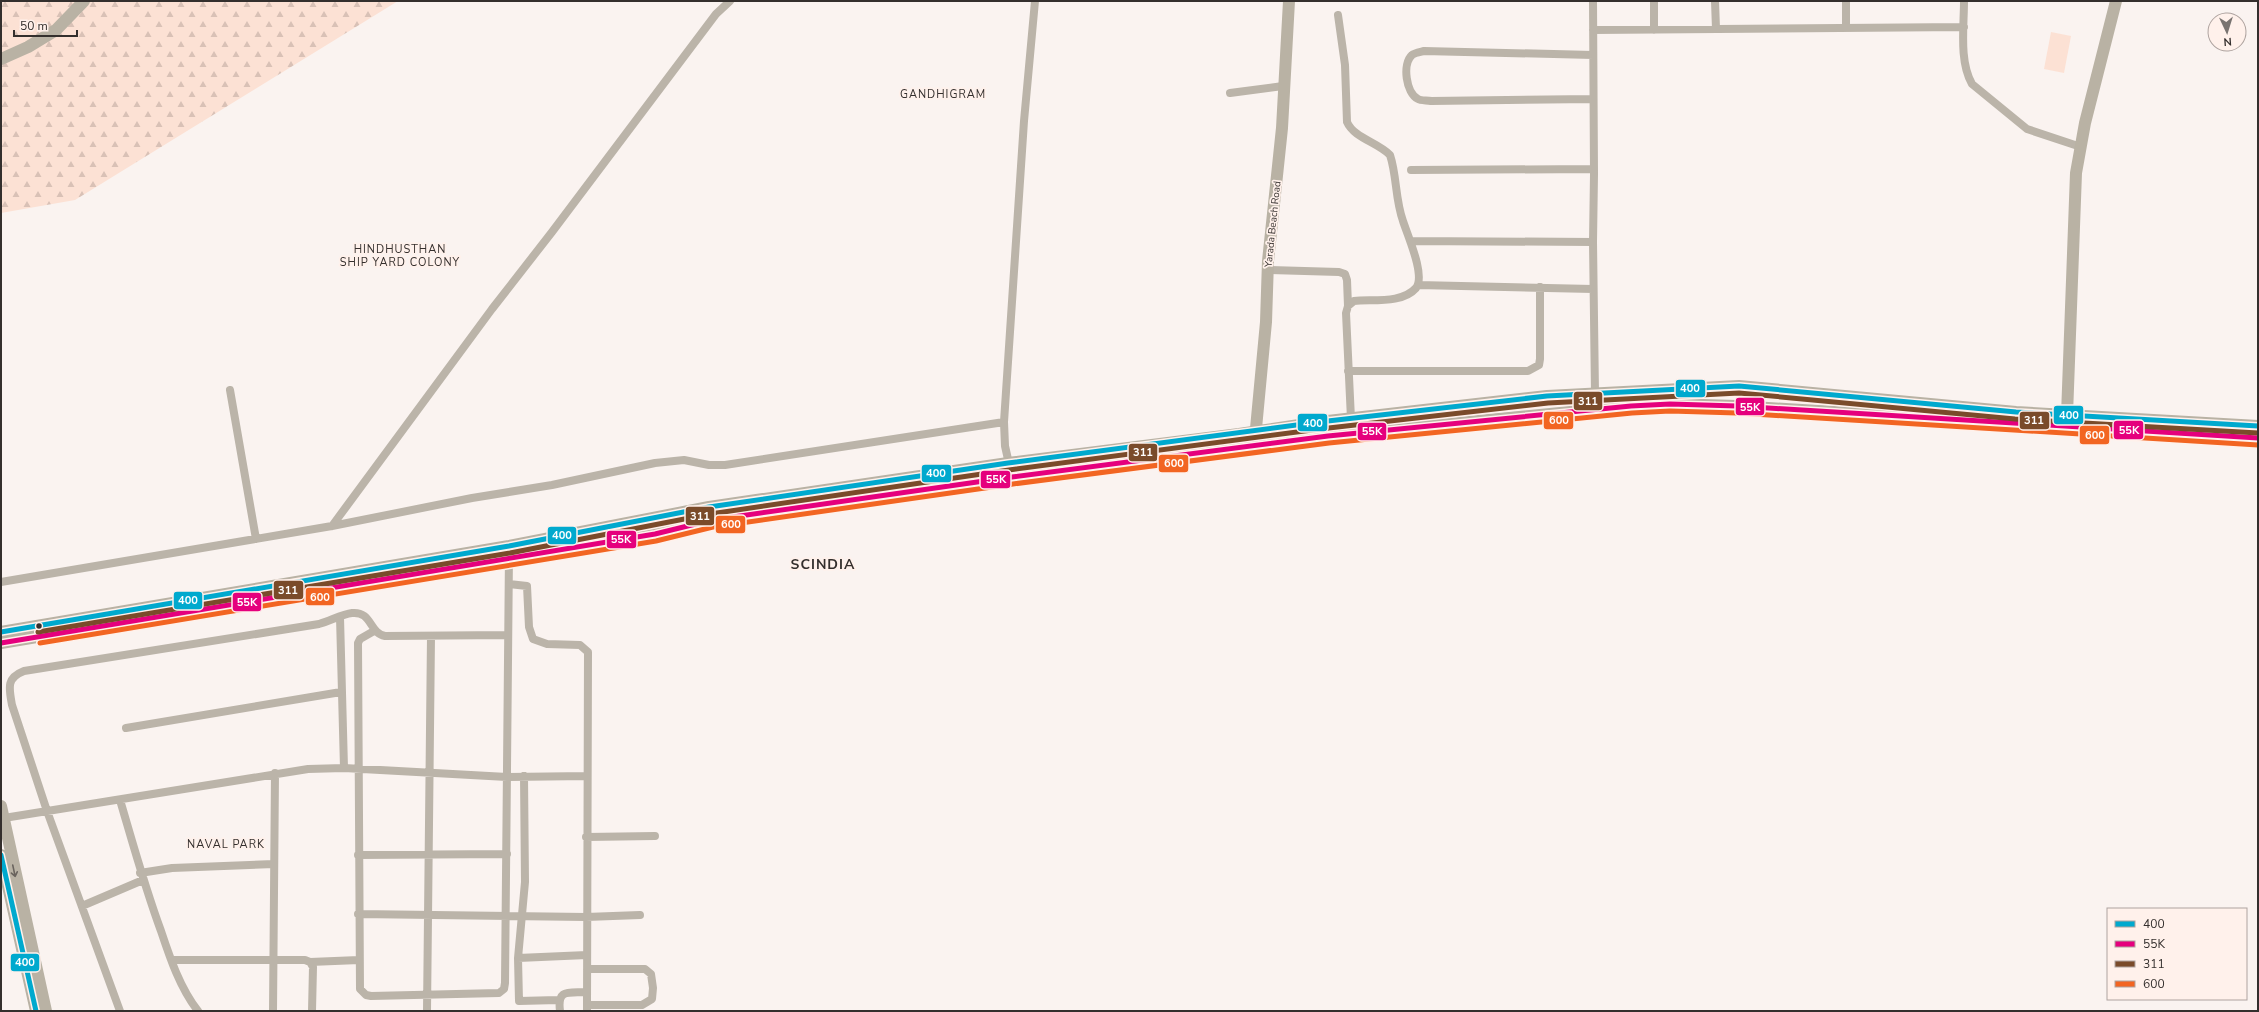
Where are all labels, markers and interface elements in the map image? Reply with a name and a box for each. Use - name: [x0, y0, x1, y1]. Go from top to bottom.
- scale bar: [14, 12, 77, 38]
- north arrow: [2207, 12, 2247, 52]
- text: 50 m: [20, 18, 48, 34]
- text: N: [2223, 34, 2232, 49]
- district label: GANDHIGRAM: [900, 87, 986, 102]
- street label: Yarada Beach Road: [1261, 180, 1284, 269]
- district label: HINDHUSTHAN SHIP YARD COLONY: [340, 242, 460, 270]
- line badge: 400: [1675, 379, 1706, 398]
- text: 400: [1680, 381, 1700, 396]
- line badge: 311: [1573, 391, 1603, 411]
- text: 311: [1578, 394, 1598, 409]
- line badge: 55K: [1735, 397, 1765, 416]
- text: 55K: [1740, 400, 1761, 415]
- line badge: 400: [2053, 405, 2084, 425]
- text: 400: [2059, 408, 2079, 423]
- line badge: 600: [1543, 411, 1574, 430]
- line badge: 311: [2019, 411, 2050, 430]
- line badge: 400: [1297, 413, 1328, 432]
- text: 600: [1549, 413, 1569, 428]
- text: 311: [2024, 413, 2044, 428]
- text: 400: [1303, 416, 1323, 431]
- line badge: 55K: [2113, 420, 2144, 440]
- line badge: 55K: [1357, 422, 1387, 441]
- text: 55K: [2119, 423, 2140, 438]
- text: 55K: [1362, 424, 1383, 439]
- line badge: 600: [2079, 425, 2110, 445]
- text: 600: [2085, 428, 2105, 443]
- line badge: 311: [1128, 443, 1158, 462]
- text: 311: [1133, 445, 1153, 460]
- line badge: 600: [1158, 454, 1189, 473]
- text: 600: [1164, 456, 1184, 471]
- line badge: 400: [921, 464, 952, 483]
- text: 400: [926, 466, 946, 481]
- line badge: 55K: [980, 470, 1011, 489]
- text: 55K: [986, 472, 1007, 487]
- line badge: 311: [685, 506, 715, 526]
- text: 311: [690, 509, 710, 524]
- line badge: 600: [715, 515, 746, 534]
- text: 600: [721, 517, 741, 532]
- line badge: 400: [547, 526, 577, 545]
- text: 400: [552, 528, 572, 543]
- line badge: 55K: [606, 530, 637, 549]
- text: 55K: [611, 532, 632, 547]
- district label: SCINDIA: [791, 555, 855, 574]
- line badge: 311: [273, 580, 304, 600]
- text: 311: [278, 583, 298, 598]
- line badge: 600: [305, 587, 335, 606]
- text: 600: [310, 590, 330, 605]
- line badge: 400: [173, 591, 203, 610]
- line badge: 55K: [232, 592, 262, 612]
- text: 400: [178, 593, 198, 608]
- text: 55K: [237, 595, 258, 610]
- unlabelled marker: [34, 621, 44, 631]
- district label: NAVAL PARK: [187, 837, 265, 852]
- one-way arrow: [11, 865, 19, 878]
- legend: [2107, 908, 2247, 1000]
- text: 400: [2143, 916, 2165, 932]
- text: 55K: [2143, 936, 2165, 952]
- line badge: 400: [10, 953, 40, 972]
- text: 400: [15, 955, 35, 970]
- text: 311: [2143, 956, 2165, 972]
- text: 600: [2143, 976, 2165, 992]

